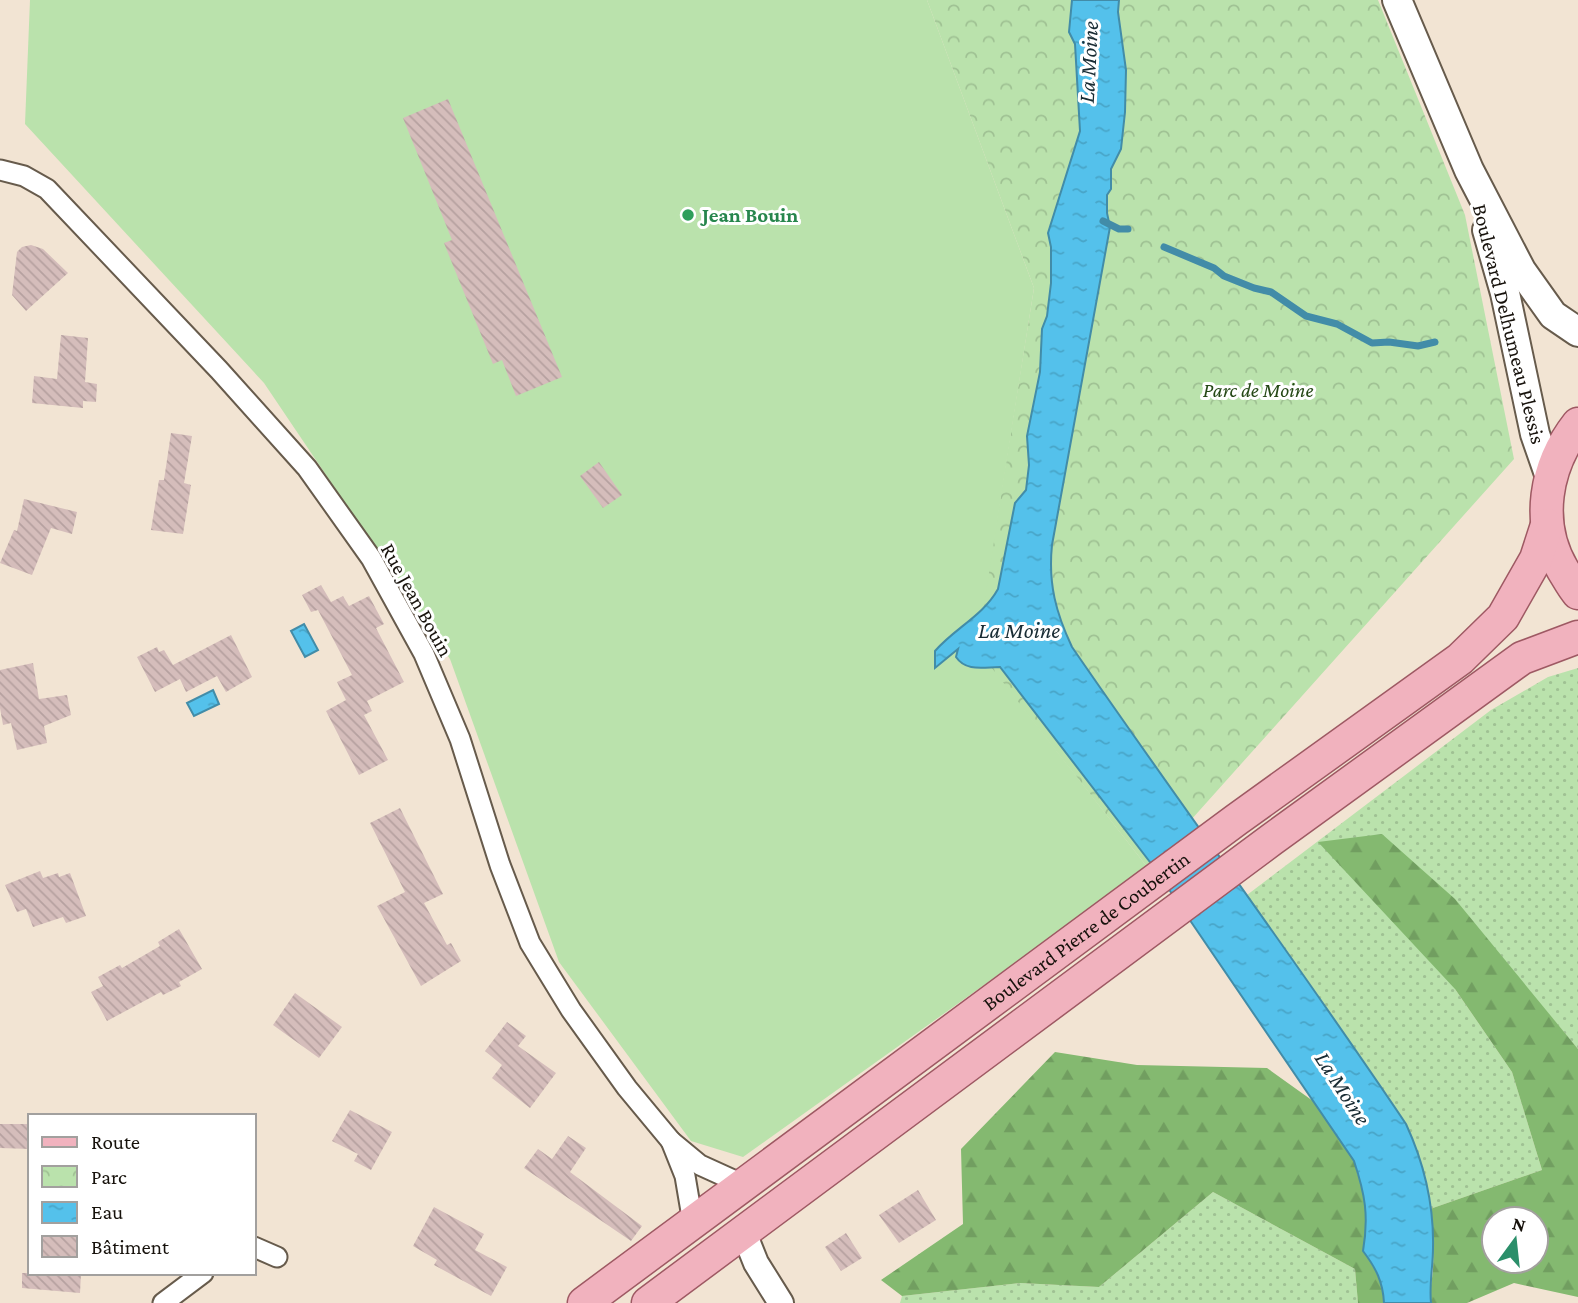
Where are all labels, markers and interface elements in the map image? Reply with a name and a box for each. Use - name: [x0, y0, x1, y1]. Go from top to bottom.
- water label: La Moine: [1073, 20, 1103, 104]
- street label: Boulevard Delhumeau Plessis: [1468, 201, 1550, 447]
- place label: Jean Bouin: [700, 203, 798, 227]
- marker: Jean Bouin: [680, 207, 696, 223]
- park label: Parc de Moine: [1203, 378, 1313, 402]
- street label: Rue Jean Bouin: [376, 539, 458, 661]
- water label: La Moine: [978, 617, 1060, 643]
- street label: Boulevard Pierre de Coubertin: [978, 847, 1194, 1015]
- water label: La Moine: [1310, 1046, 1376, 1130]
- legend: [28, 1114, 256, 1275]
- text: Route: [91, 1130, 140, 1154]
- text: Parc: [91, 1165, 127, 1189]
- text: Eau: [91, 1200, 123, 1224]
- north arrow: [1480, 1205, 1550, 1275]
- text: N: [1510, 1212, 1528, 1236]
- text: Bâtiment: [91, 1235, 170, 1259]

